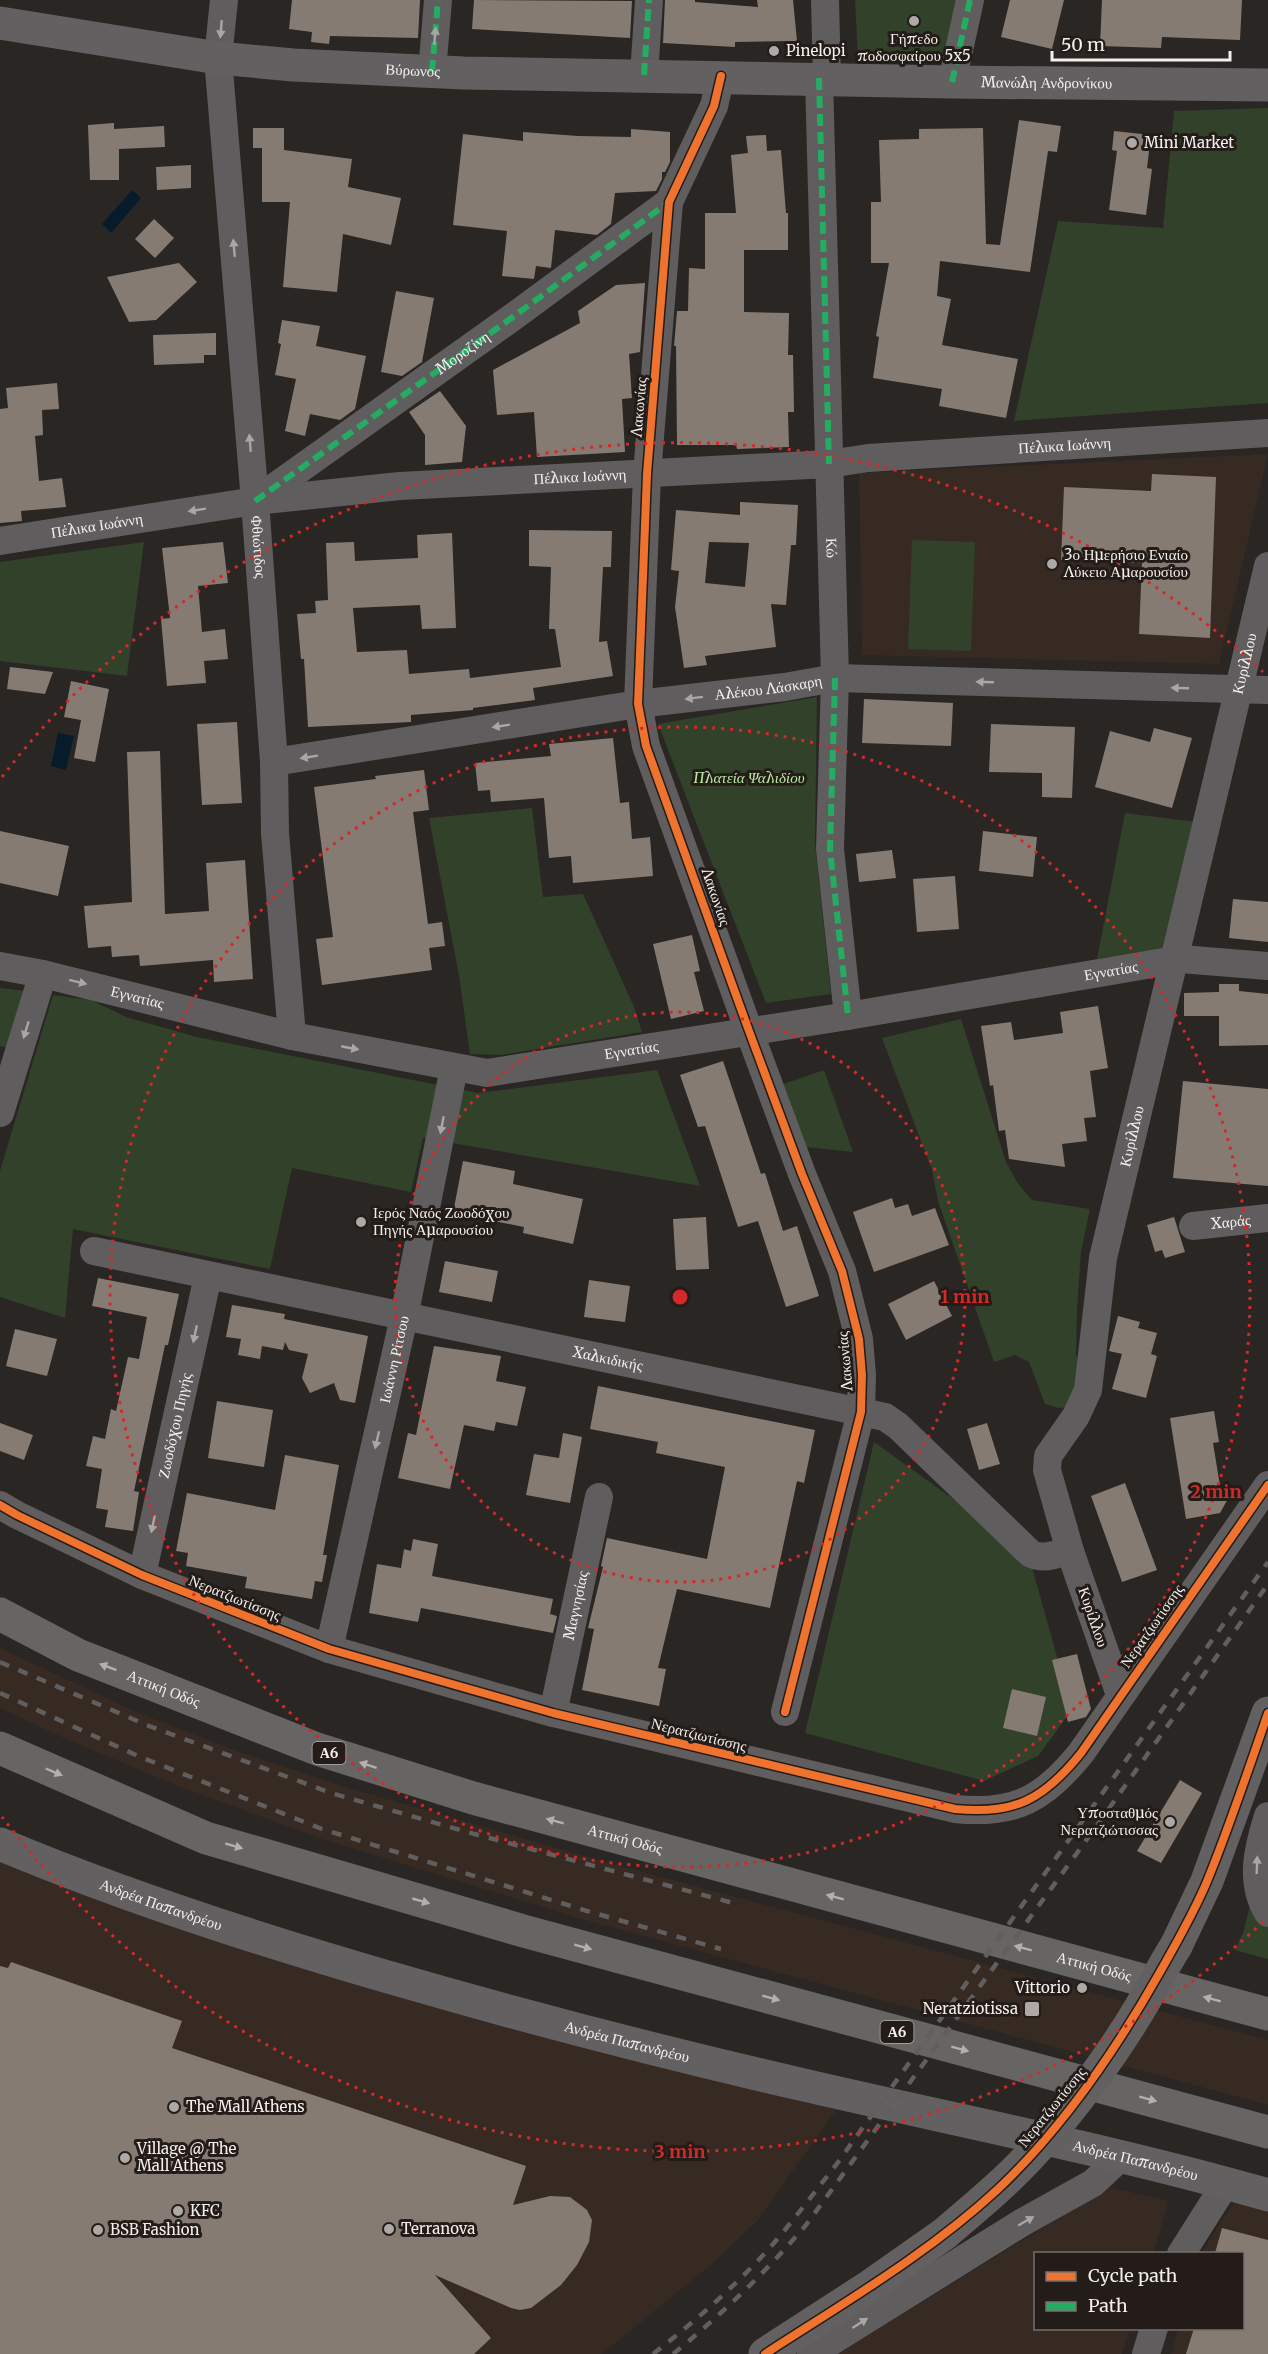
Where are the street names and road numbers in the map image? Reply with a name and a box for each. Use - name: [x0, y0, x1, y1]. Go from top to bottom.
- street label: Βύρωνος: [385, 59, 441, 81]
- street label: Μανώλη Ανδρονίκου: [981, 72, 1112, 93]
- street label: Μοροζίνη: [431, 327, 493, 378]
- street label: Λακωνίας: [626, 376, 651, 439]
- street label: Πέλικα Ιωάννη: [1018, 433, 1112, 458]
- street label: Πέλικα Ιωάννη: [533, 464, 627, 488]
- street label: Πέλικα Ιωάννη: [49, 509, 144, 542]
- street label: Φθιώτιδος: [247, 515, 271, 579]
- street label: Κώ: [822, 537, 842, 558]
- street label: Κυρίλλου: [1228, 631, 1261, 696]
- street label: Αλέκου Λάσκαρη: [714, 670, 824, 704]
- street label: Λακωνίας: [697, 865, 735, 928]
- street label: Εγνατίας: [1082, 957, 1139, 984]
- street label: Εγνατίας: [109, 981, 166, 1013]
- street label: Εγνατίας: [603, 1036, 660, 1063]
- street label: Κυρίλλου: [1115, 1104, 1148, 1169]
- street label: Χαράς: [1210, 1210, 1252, 1233]
- street label: Ιωάννη Ρίτσου: [375, 1314, 413, 1405]
- street label: Λακωνίας: [832, 1330, 857, 1393]
- street label: Χαλκιδικής: [571, 1342, 645, 1375]
- street label: Ζωοδόχου Πηγής: [154, 1371, 195, 1480]
- street label: Μαγνησίας: [559, 1569, 592, 1642]
- street label: Νερατζιωτίσσης: [186, 1570, 284, 1625]
- street label: Νερατζιωτίσσης: [1116, 1580, 1187, 1671]
- street label: Κυρίλλου: [1074, 1584, 1113, 1649]
- street label: Αττική Οδός: [124, 1665, 203, 1711]
- street label: Νερατζιωτίσσης: [649, 1713, 749, 1756]
- road number: Α6: [312, 1742, 346, 1764]
- street label: Αττική Οδός: [585, 1820, 665, 1858]
- street label: Ανδρέα Παπανδρέου: [97, 1874, 225, 1934]
- street label: Αττική Οδός: [1054, 1947, 1134, 1986]
- street label: Ανδρέα Παπανδρέου: [562, 2016, 692, 2067]
- road number: Α6: [880, 2021, 914, 2043]
- street label: Νερατζιωτίσσης: [1013, 2063, 1090, 2151]
- street label: Ανδρέα Παπανδρέου: [1071, 2135, 1200, 2184]

